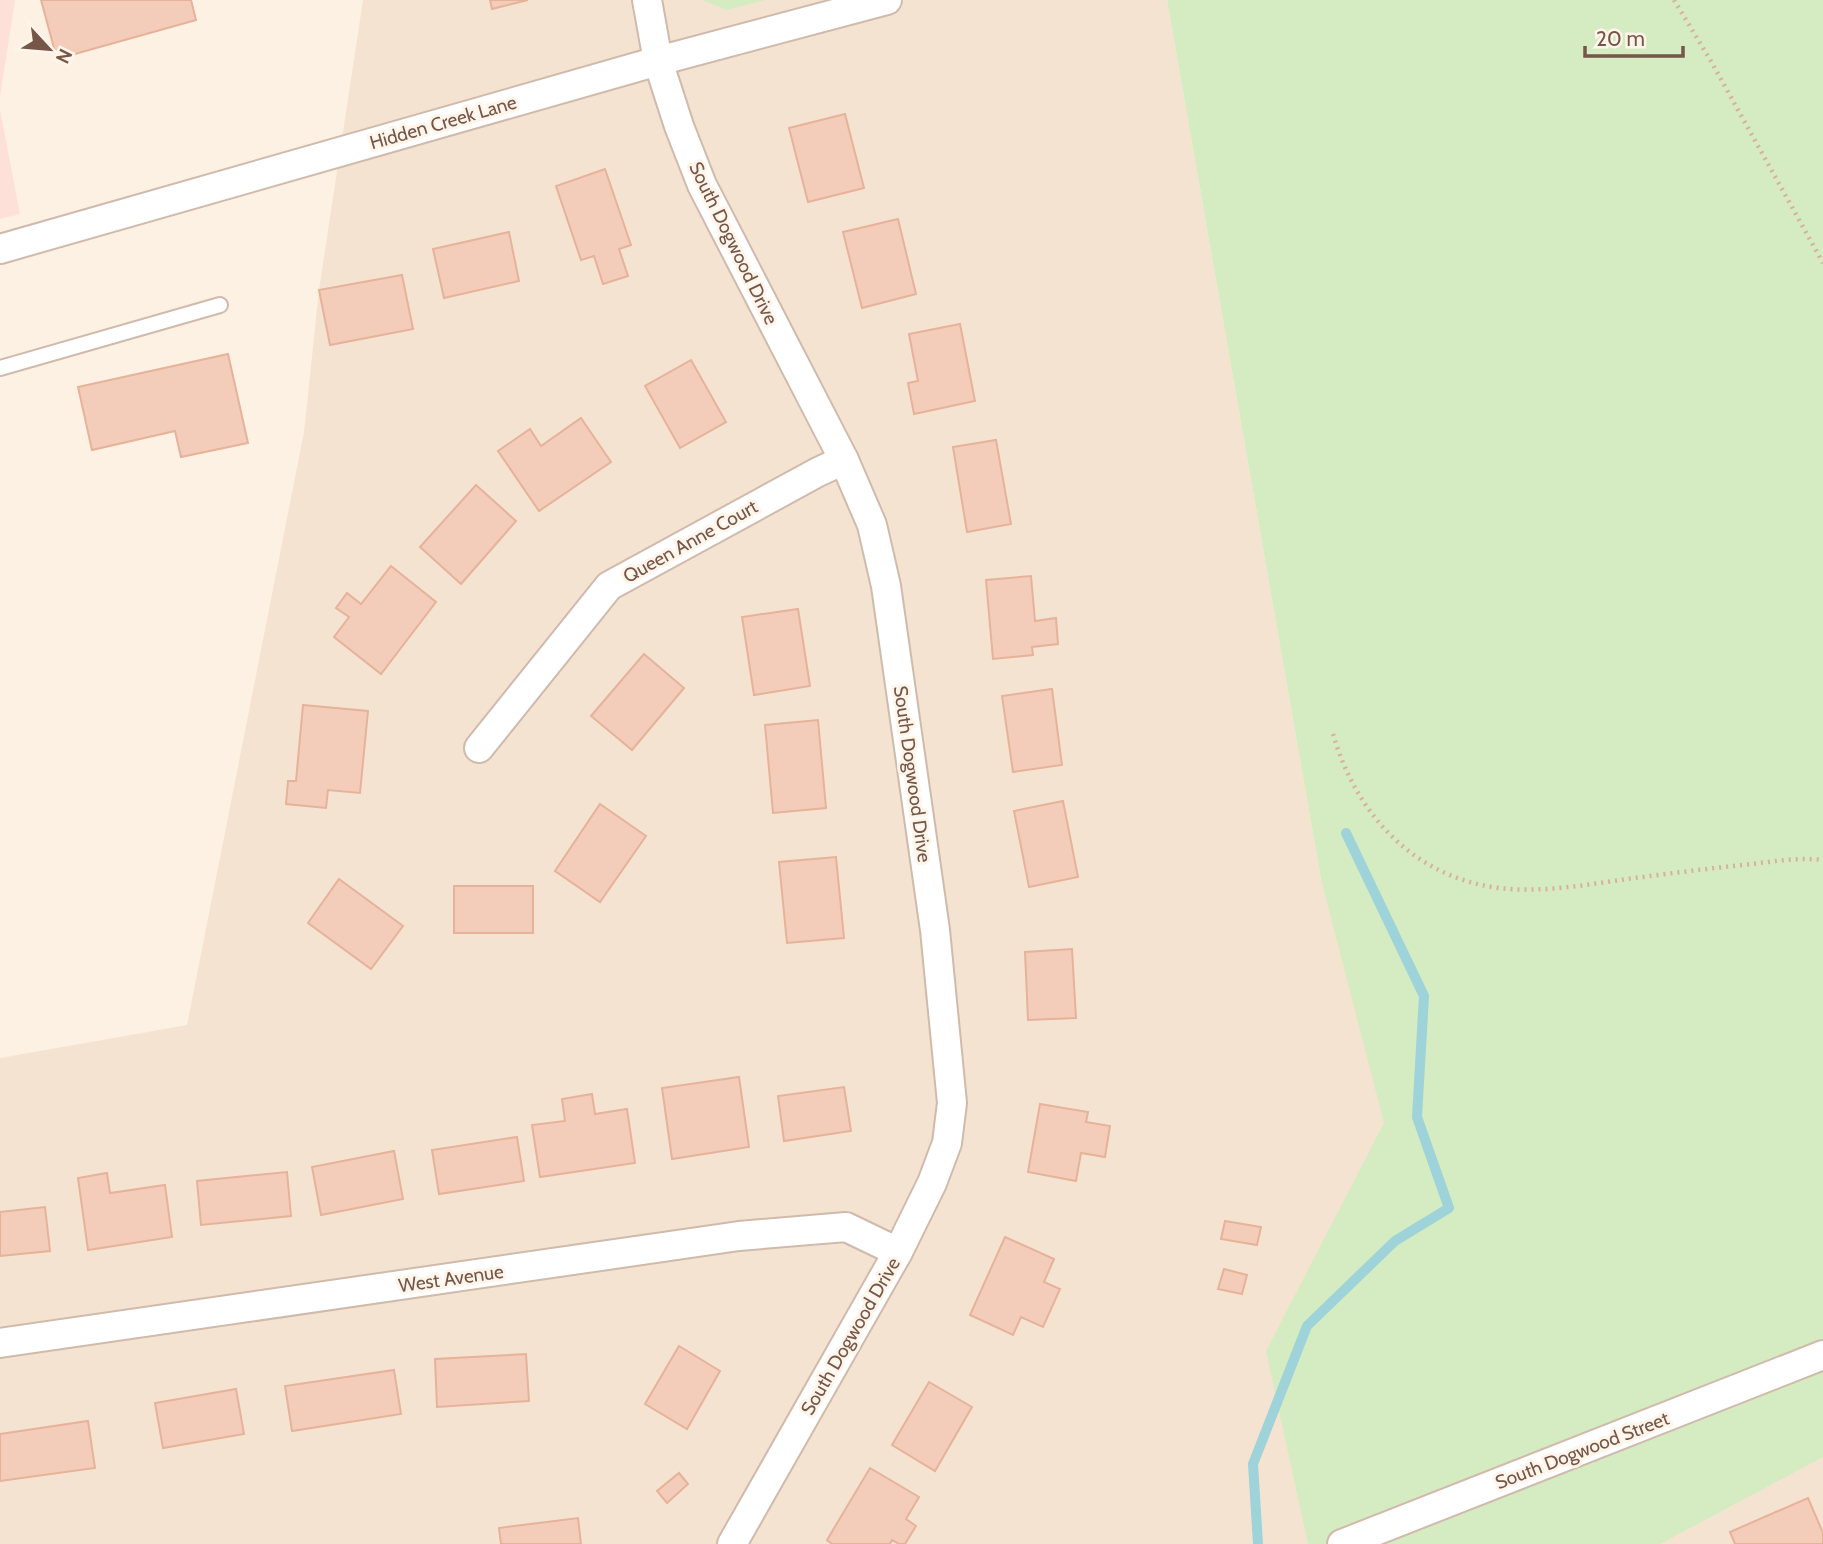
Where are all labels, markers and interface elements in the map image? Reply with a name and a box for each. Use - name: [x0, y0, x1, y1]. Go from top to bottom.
- north arrow: [14, 14, 84, 84]
- scale bar: [1585, 14, 1683, 58]
- text: 20 m: [1596, 26, 1645, 51]
- text: N: [51, 45, 77, 67]
- street label: Hidden Creek Lane: [367, 90, 519, 154]
- street label: South Dogwood Drive: [684, 158, 783, 329]
- street label: Queen Anne Court: [619, 495, 762, 588]
- street label: South Dogwood Drive: [889, 684, 936, 864]
- street label: South Dogwood Drive: [796, 1253, 905, 1419]
- street label: West Avenue: [397, 1260, 505, 1297]
- street label: South Dogwood Street: [1492, 1406, 1673, 1494]

